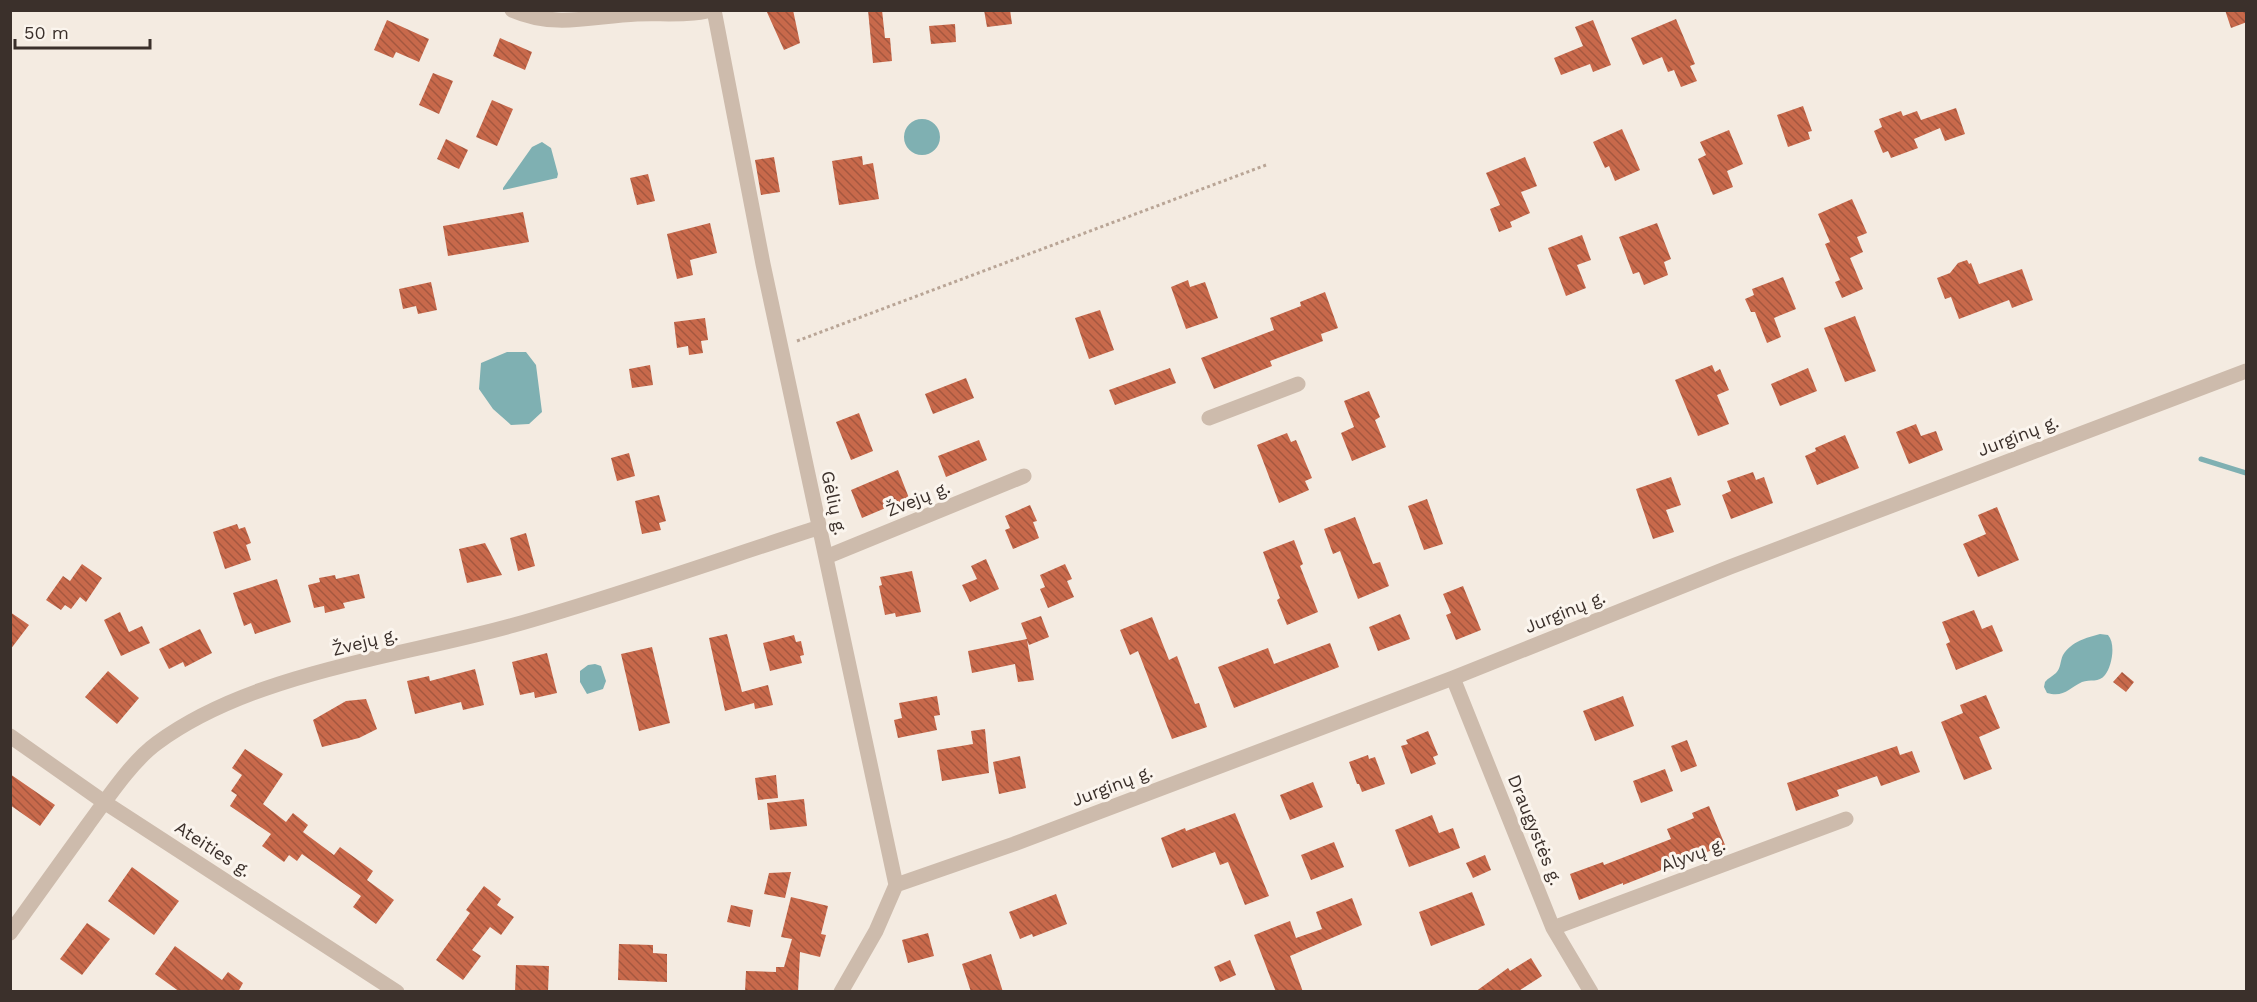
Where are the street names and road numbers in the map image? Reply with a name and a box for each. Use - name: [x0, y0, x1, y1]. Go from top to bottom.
- street label: Jurginų g.: [1974, 410, 2061, 461]
- street label: Gėlių g.: [817, 469, 852, 537]
- street label: Žvejų g.: [883, 476, 953, 521]
- street label: Jurginų g.: [1521, 586, 1608, 637]
- street label: Žvejų g.: [330, 623, 400, 660]
- street label: Jurginų g.: [1068, 760, 1155, 811]
- street label: Draugystės g.: [1504, 771, 1567, 888]
- street label: Ateities g.: [171, 816, 255, 881]
- street label: Alyvų g.: [1658, 833, 1728, 876]

